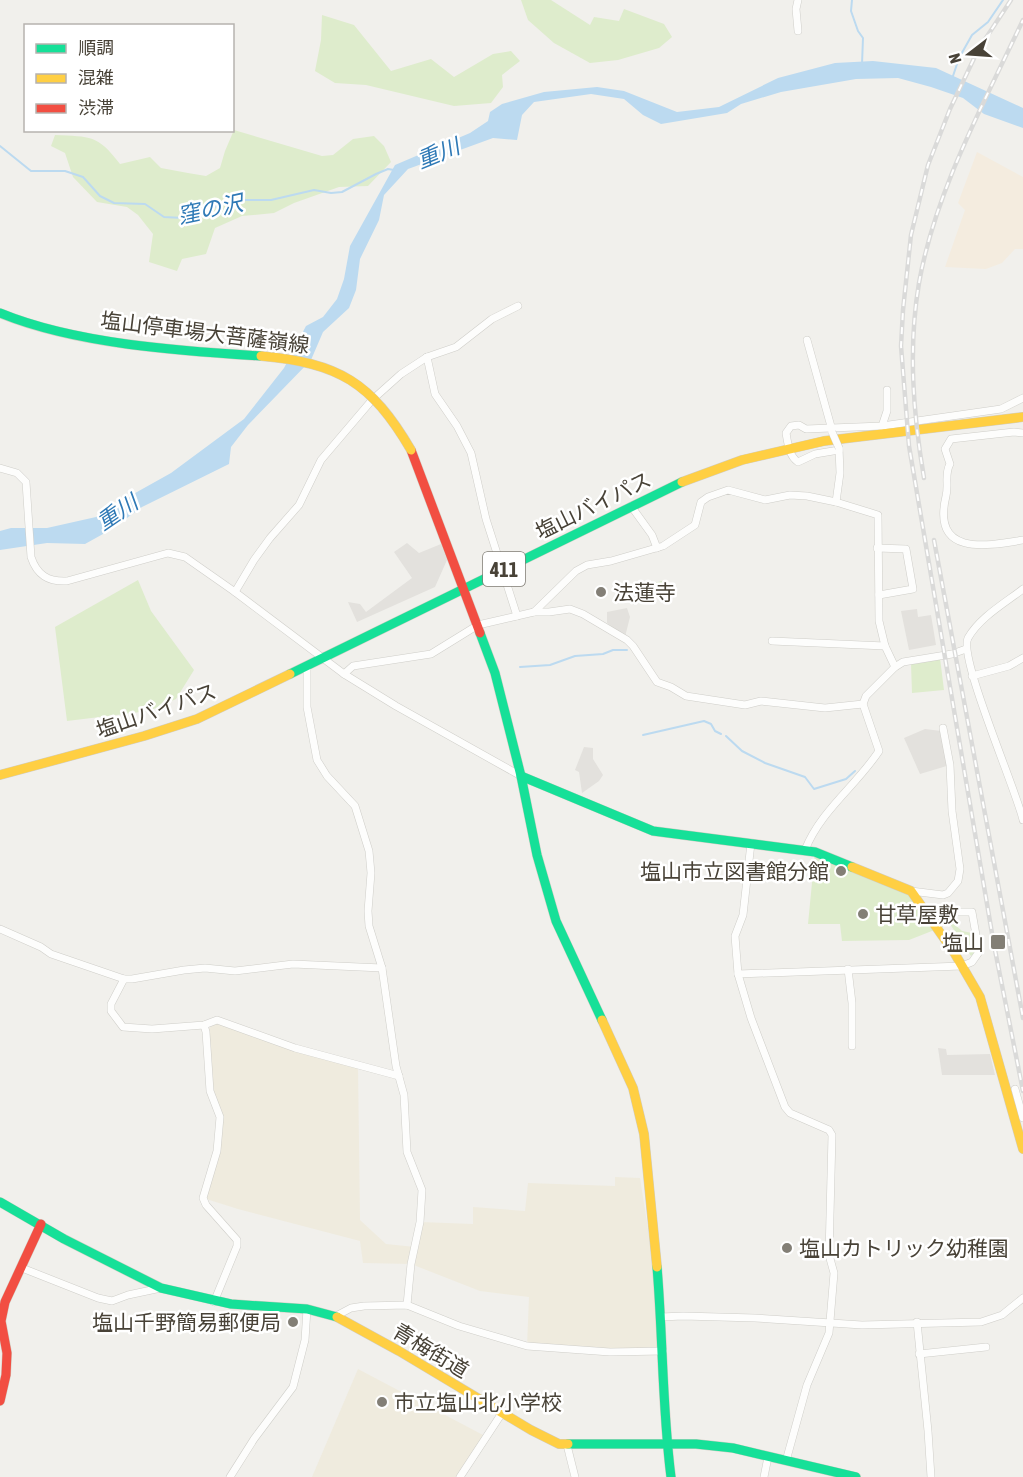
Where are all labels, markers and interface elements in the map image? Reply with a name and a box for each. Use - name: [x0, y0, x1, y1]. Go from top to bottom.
- legend: [24, 24, 234, 132]
- north arrow: [939, 24, 999, 84]
- text: 順調: [78, 37, 114, 58]
- text: N: [945, 51, 965, 66]
- text: 混雑: [78, 67, 114, 88]
- text: 渋滞: [78, 97, 114, 118]
- water label: 重川: [413, 132, 465, 173]
- water label: 窪の沢: [175, 189, 248, 229]
- street label: 塩山停車場大菩薩嶺線: [99, 307, 311, 357]
- street label: 塩山バイパス: [531, 467, 655, 543]
- water label: 重川: [91, 488, 144, 535]
- road number: 411: [483, 552, 525, 586]
- place label: 法蓮寺: [613, 580, 676, 604]
- marker: 法蓮寺: [594, 585, 608, 599]
- street label: 塩山バイパス: [93, 678, 219, 742]
- place label: 塩山市立図書館分館: [640, 859, 829, 883]
- marker: 塩山市立図書館分館: [834, 864, 848, 878]
- place label: 甘草屋敷: [875, 902, 959, 926]
- marker: 甘草屋敷: [856, 907, 870, 921]
- place label: 塩山: [942, 930, 984, 954]
- marker: 塩山: [989, 933, 1007, 951]
- place label: 塩山カトリック幼稚園: [799, 1236, 1009, 1260]
- marker: 塩山カトリック幼稚園: [780, 1241, 794, 1255]
- place label: 塩山千野簡易郵便局: [92, 1310, 281, 1334]
- marker: 塩山千野簡易郵便局: [286, 1315, 300, 1329]
- street label: 青梅街道: [389, 1318, 473, 1382]
- place label: 市立塩山北小学校: [394, 1390, 562, 1414]
- marker: 市立塩山北小学校: [375, 1395, 389, 1409]

